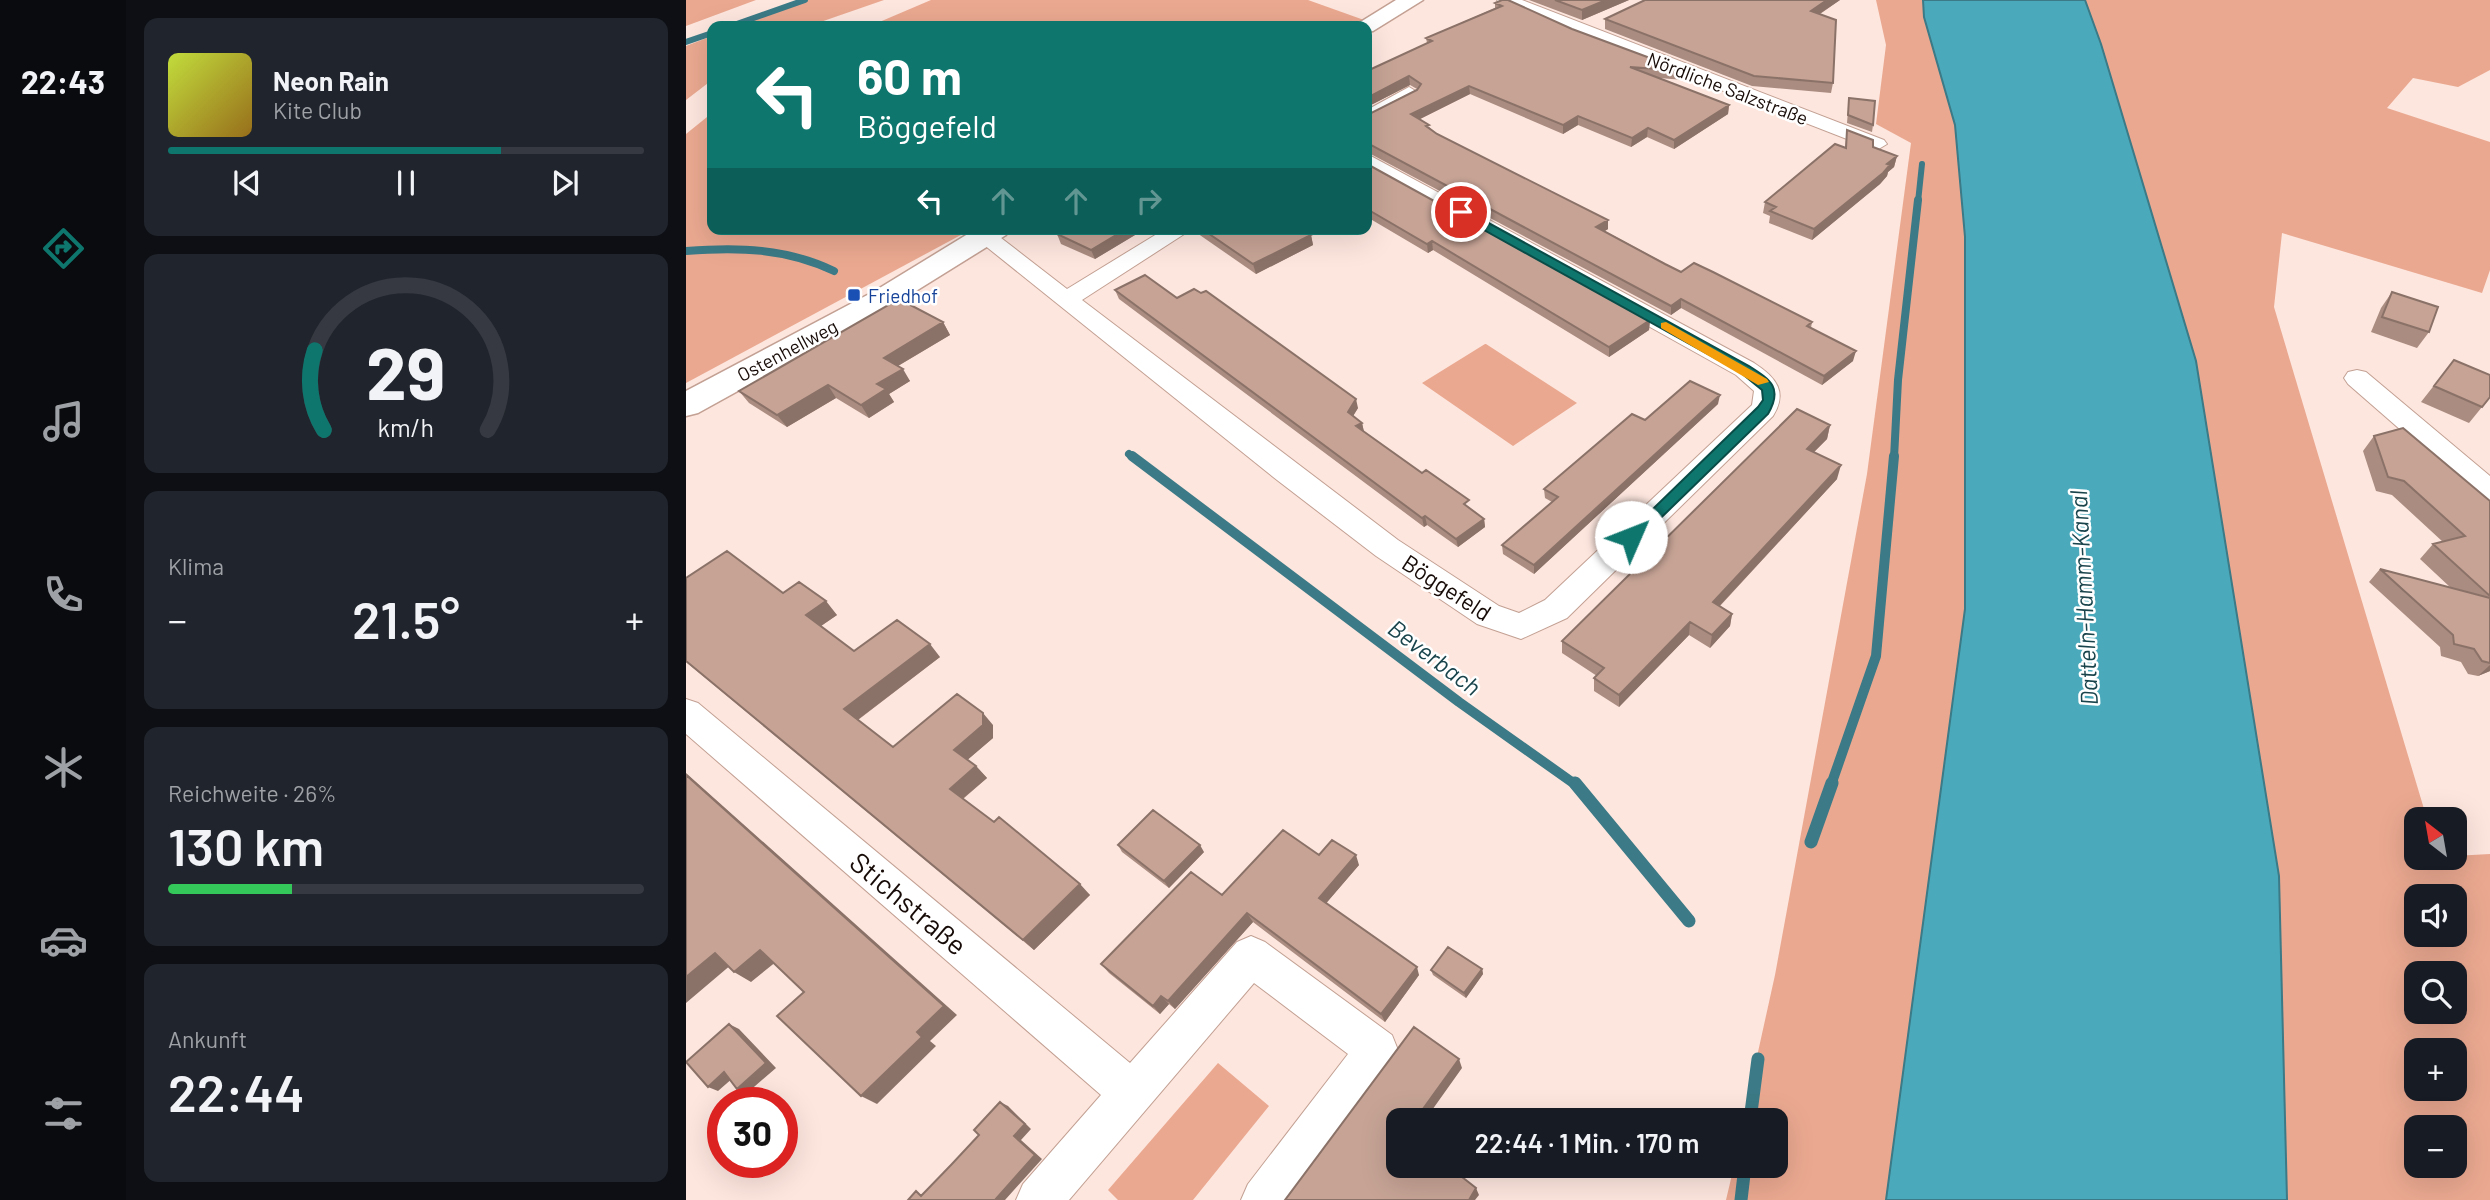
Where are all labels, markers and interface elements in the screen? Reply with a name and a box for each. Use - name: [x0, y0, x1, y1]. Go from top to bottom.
- text: 60 m: [857, 46, 962, 105]
- street label: Nördliche Salzstraße: [1644, 47, 1812, 129]
- icon: left: [742, 49, 833, 140]
- text: 22:43: [21, 62, 105, 100]
- text: Neon Rain: [273, 65, 389, 96]
- text: Kite Club: [273, 96, 362, 124]
- text: Böggefeld: [857, 106, 997, 144]
- icon: previous: [228, 164, 266, 202]
- icon: pause: [387, 164, 425, 202]
- icon: next: [546, 164, 584, 202]
- icon: left: [911, 182, 949, 220]
- icon: ahead: [984, 182, 1022, 220]
- icon: ahead: [1057, 182, 1095, 220]
- icon: right: [1130, 182, 1168, 220]
- pin: [1431, 182, 1491, 242]
- icon: arrive: [1442, 193, 1480, 231]
- icon: directions: [39, 224, 88, 273]
- place label: Friedhof: [868, 284, 938, 307]
- marker: Friedhof: [846, 287, 862, 303]
- street label: Ostenhellweg: [733, 314, 841, 386]
- text: 29: [366, 327, 446, 415]
- icon: music: [39, 397, 88, 446]
- text: km/h: [378, 411, 434, 441]
- water label: Datteln-Hamm-Kanal: [2063, 489, 2103, 706]
- position arrow: [1594, 500, 1668, 574]
- street label: Böggefeld: [1397, 548, 1497, 626]
- text: Klima: [168, 552, 224, 580]
- icon: phone: [39, 570, 88, 619]
- text: 21.5°: [352, 587, 460, 649]
- text: −: [168, 596, 187, 642]
- text: +: [625, 596, 644, 642]
- water label: Beverbach: [1383, 613, 1487, 701]
- icon: climate: [39, 743, 88, 792]
- text: Reichweite · 26%: [168, 779, 337, 807]
- north arrow: [2404, 807, 2468, 870]
- map controls: [2404, 807, 2467, 1178]
- text: 130 km: [168, 814, 324, 876]
- street label: Stichstraße: [844, 844, 974, 962]
- button: sound: [2404, 884, 2467, 947]
- icon: car: [39, 916, 88, 965]
- button: search: [2404, 961, 2467, 1024]
- text: Ankunft: [168, 1025, 247, 1053]
- button: +: [2404, 1038, 2467, 1101]
- text: 22:44: [168, 1060, 305, 1122]
- speed limit sign: 30: [707, 1087, 798, 1178]
- icon: filters: [39, 1089, 88, 1138]
- button: −: [2404, 1115, 2467, 1178]
- text: 22:44 · 1 Min. · 170 m: [1475, 1127, 1699, 1158]

